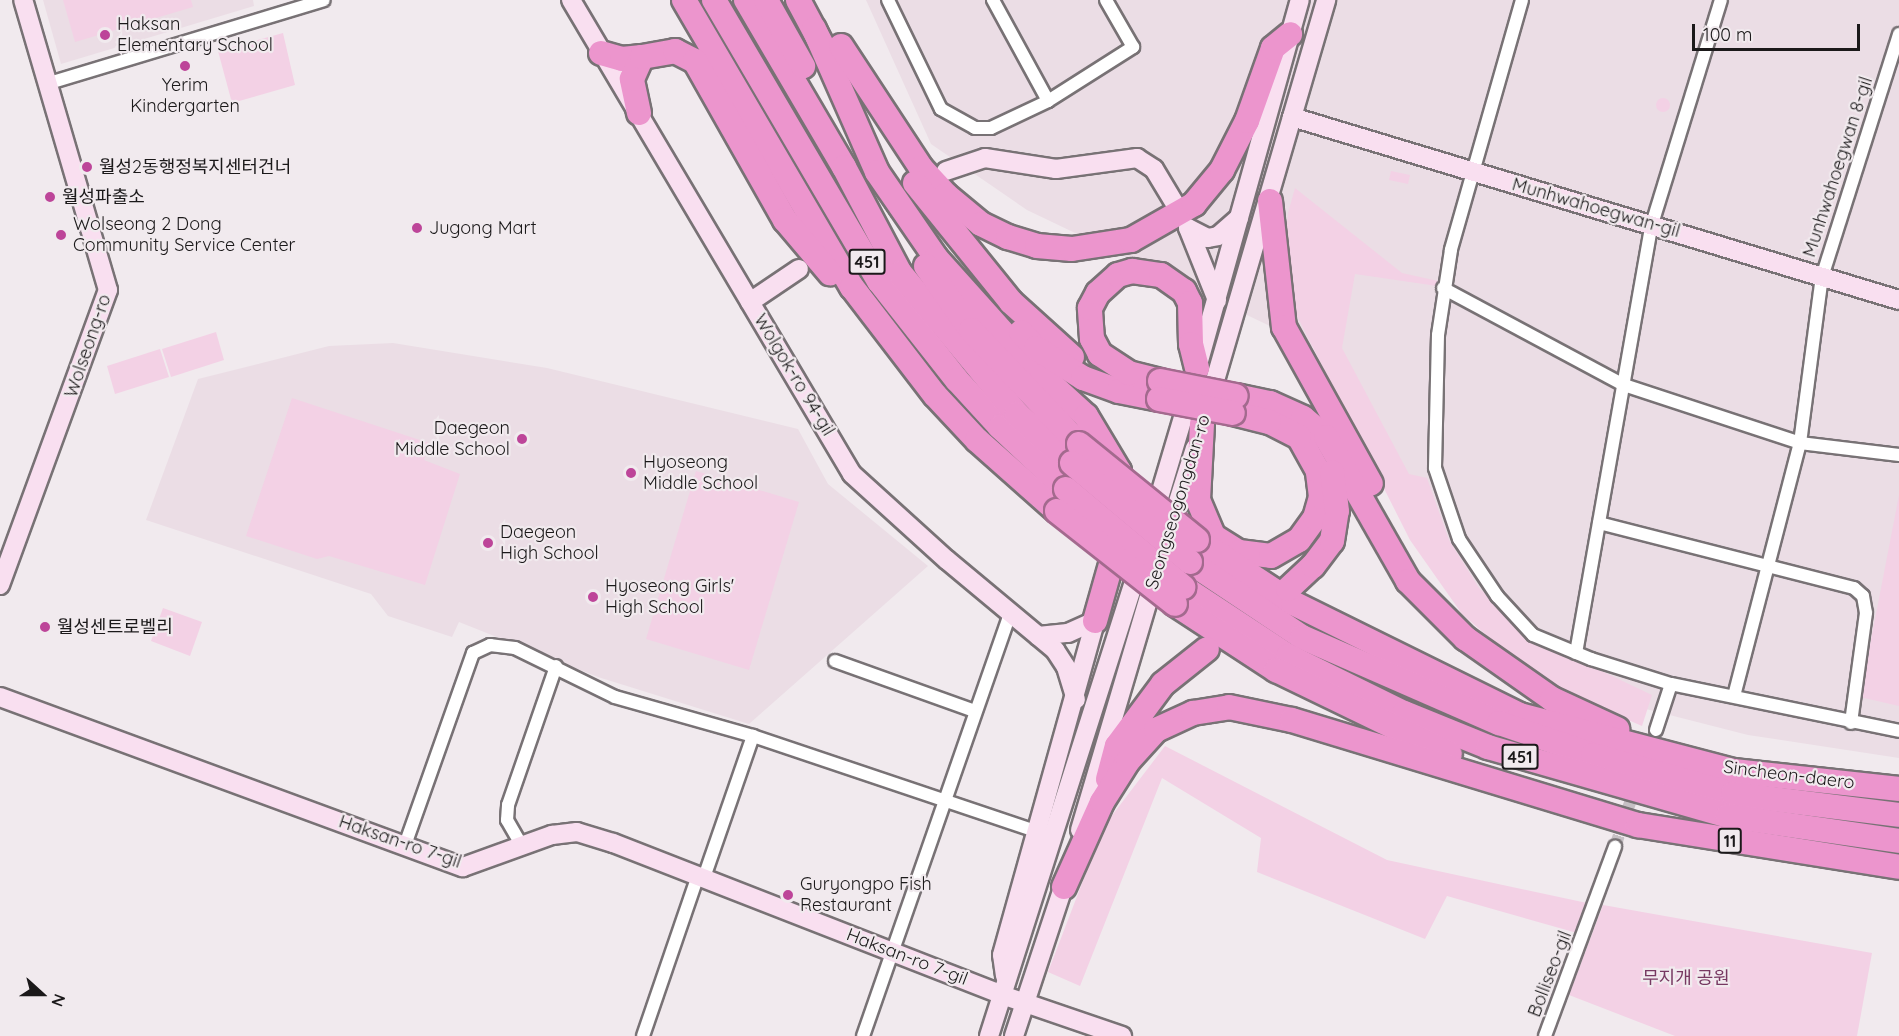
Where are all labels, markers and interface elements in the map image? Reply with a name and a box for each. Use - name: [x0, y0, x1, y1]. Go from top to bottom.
- scale bar: [1695, 12, 1863, 50]
- place label: Haksan Elementary School: [117, 14, 273, 57]
- text: 100 m: [1703, 23, 1752, 46]
- marker: Haksan Elementary School: [98, 28, 112, 42]
- marker: Yerim Kindergarten: [178, 59, 192, 73]
- street label: Munhwahoegwan 8-gil: [1799, 74, 1877, 260]
- place label: Yerim Kindergarten: [130, 75, 240, 118]
- place label: 월성2동행정복지센터건너: [99, 156, 291, 178]
- marker: 월성2동행정복지센터건너: [80, 160, 94, 174]
- street label: Munhwahoegwan-gil: [1509, 174, 1683, 242]
- place label: 월성파출소: [62, 186, 145, 208]
- marker: 월성파출소: [43, 190, 57, 204]
- place label: Wolseong 2 Dong Community Service Center: [73, 214, 296, 256]
- place label: Jugong Mart: [429, 217, 536, 239]
- marker: Jugong Mart: [410, 221, 424, 235]
- marker: Wolseong 2 Dong Community Service Center: [54, 228, 68, 242]
- road number: 451: [848, 249, 886, 275]
- street label: Wolseong-ro: [60, 292, 116, 400]
- street label: Wolgok-ro 94-gil: [749, 310, 839, 440]
- street label: Seongseogongdan-ro: [1141, 412, 1215, 592]
- place label: Daegeon Middle School: [395, 418, 510, 460]
- marker: Daegeon Middle School: [515, 432, 529, 446]
- place label: Hyoseong Middle School: [643, 452, 758, 494]
- marker: Hyoseong Middle School: [624, 466, 638, 480]
- place label: Daegeon High School: [500, 522, 599, 564]
- marker: Daegeon High School: [481, 536, 495, 550]
- place label: Hyoseong Girls' High School: [605, 576, 734, 618]
- marker: Hyoseong Girls' High School: [586, 590, 600, 604]
- place label: 월성센트로벨리: [57, 616, 173, 638]
- marker: 월성센트로벨리: [38, 620, 52, 634]
- road number: 451: [1500, 744, 1540, 770]
- street label: Sincheon-daero: [1722, 756, 1856, 794]
- street label: Haksan-ro 7-gil: [336, 811, 464, 873]
- road number: 11: [1716, 828, 1744, 854]
- place label: Guryongpo Fish Restaurant: [800, 874, 932, 916]
- marker: Guryongpo Fish Restaurant: [781, 888, 795, 902]
- street label: Haksan-ro 7-gil: [843, 924, 971, 990]
- street label: Bolliseo-gil: [1524, 928, 1576, 1020]
- north arrow: [12, 964, 72, 1024]
- park label: 무지개 공원: [1642, 967, 1730, 989]
- text: N: [47, 991, 70, 1010]

